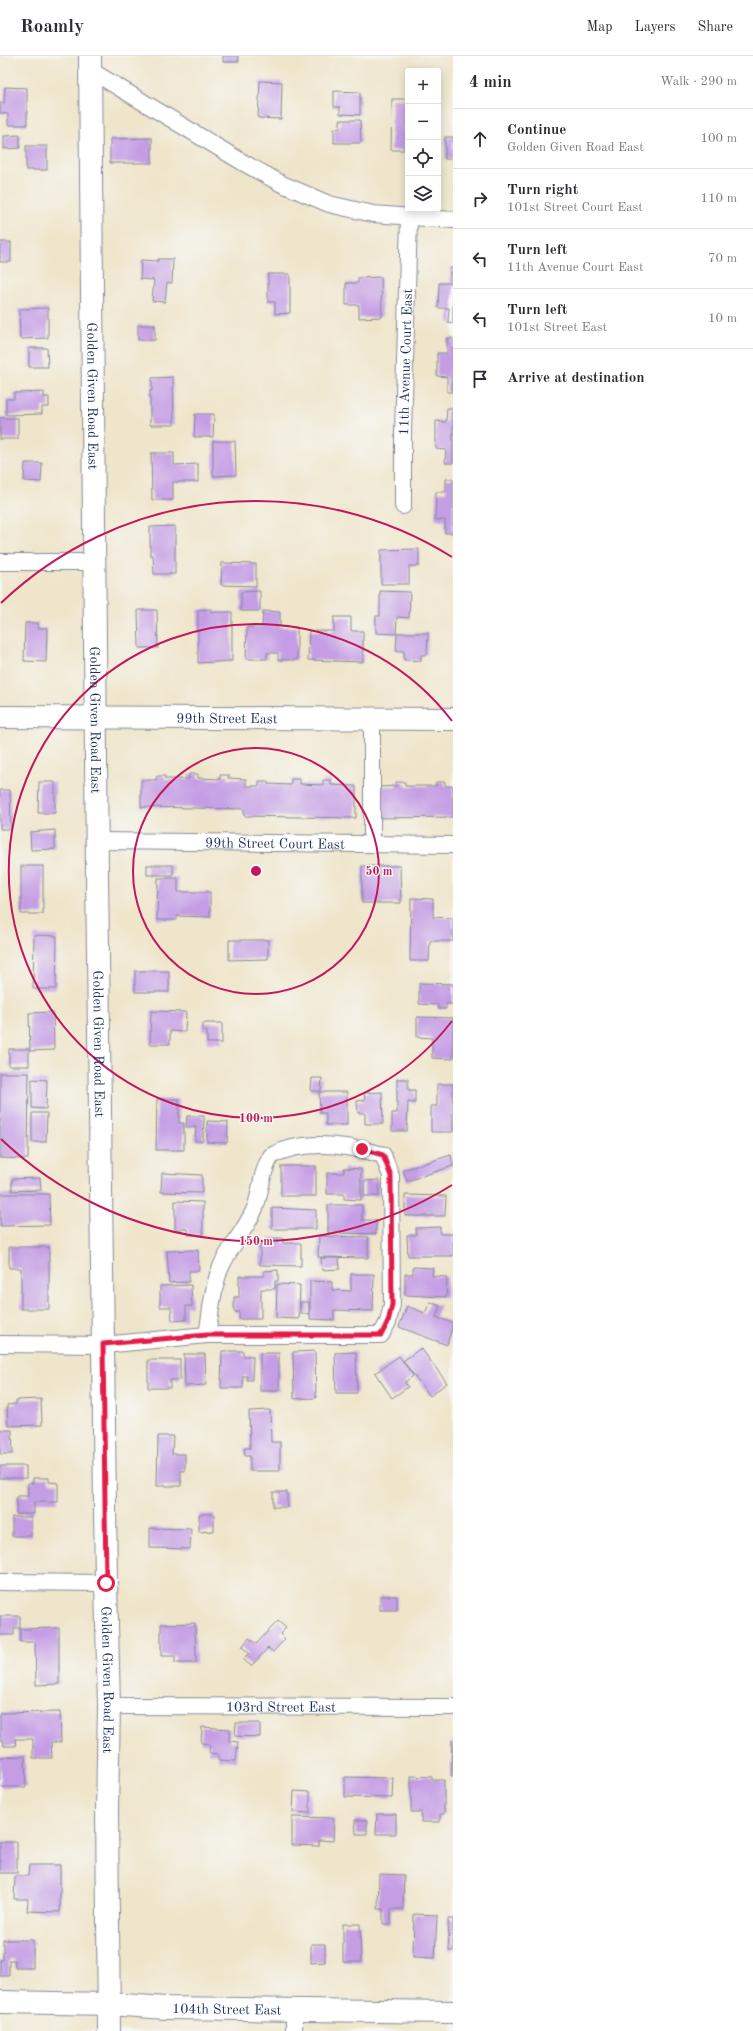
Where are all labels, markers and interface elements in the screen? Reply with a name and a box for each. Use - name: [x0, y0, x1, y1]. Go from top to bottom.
- text: Roamly: [20, 18, 84, 37]
- text: Map: [587, 20, 613, 34]
- text: Layers: [635, 20, 676, 34]
- text: Share: [698, 20, 733, 34]
- map controls: [405, 68, 441, 212]
- button: +: [405, 68, 441, 104]
- text: 4 min: [469, 74, 512, 91]
- text: Walk · 290 m: [660, 75, 737, 88]
- button: −: [405, 104, 441, 140]
- text: Continue: [507, 123, 566, 138]
- icon: ahead: [469, 128, 491, 150]
- text: 100 m: [700, 132, 737, 145]
- button: locate: [405, 140, 441, 176]
- text: Golden Given Road East: [507, 141, 644, 154]
- button: layers: [405, 176, 441, 212]
- text: Turn right: [507, 183, 578, 198]
- icon: right: [469, 188, 491, 210]
- text: 110 m: [700, 192, 737, 205]
- text: 101st Street Court East: [507, 201, 643, 214]
- text: Turn left: [507, 243, 567, 258]
- icon: left: [469, 248, 491, 270]
- text: 70 m: [708, 252, 737, 265]
- text: 11th Avenue Court East: [507, 261, 643, 274]
- street label: 11th Avenue Court East: [397, 288, 415, 436]
- text: Turn left: [507, 303, 567, 318]
- icon: left: [469, 308, 491, 330]
- text: 10 m: [708, 312, 737, 325]
- text: 101st Street East: [507, 321, 607, 334]
- street label: Golden Given Road East: [84, 322, 100, 470]
- icon: arrive: [469, 368, 491, 390]
- text: Arrive at destination: [507, 371, 645, 386]
- street label: Golden Given Road East: [87, 646, 102, 794]
- street label: 99th Street East: [176, 712, 278, 726]
- street label: 99th Street Court East: [205, 836, 345, 852]
- centre of rings: [249, 864, 263, 878]
- text: 50 m: [366, 865, 393, 878]
- street label: Golden Given Road East: [90, 970, 106, 1118]
- text: 100 m: [239, 1113, 273, 1125]
- route end: [353, 1140, 371, 1158]
- text: 150 m: [239, 1235, 273, 1248]
- route start: [97, 1574, 115, 1592]
- street label: Golden Given Road East: [99, 1606, 115, 1754]
- street label: 103rd Street East: [226, 1700, 336, 1715]
- street label: 104th Street East: [172, 2002, 282, 2018]

